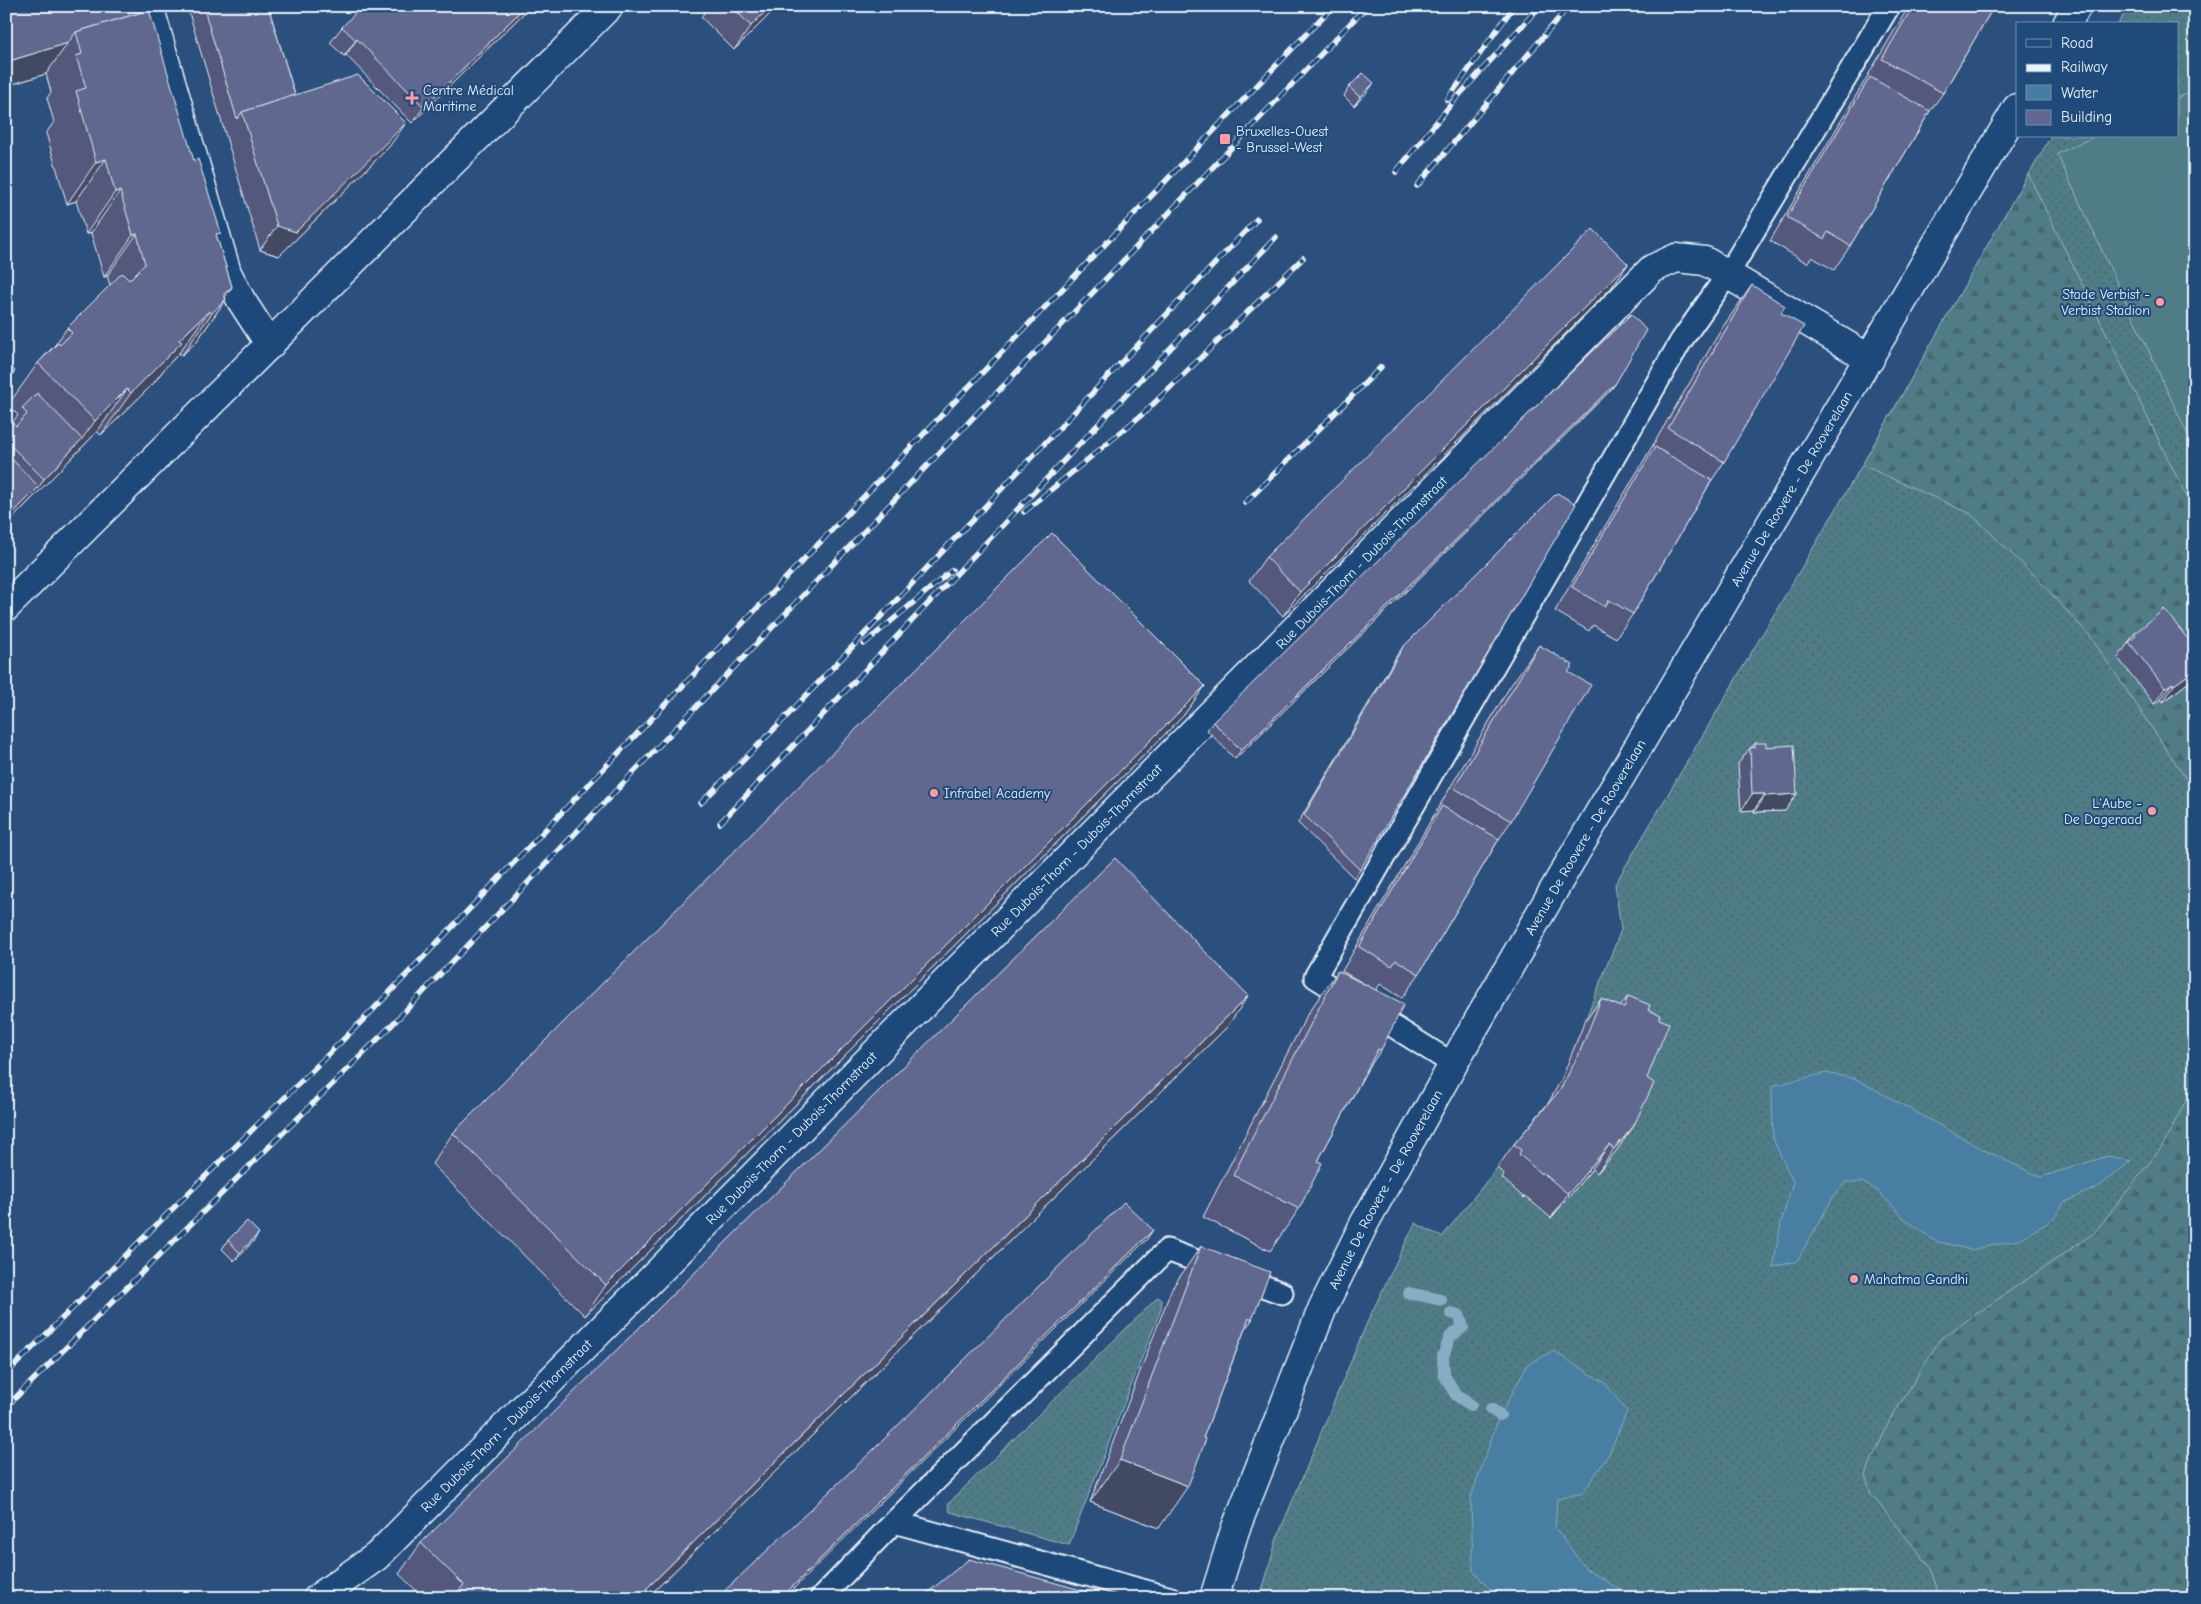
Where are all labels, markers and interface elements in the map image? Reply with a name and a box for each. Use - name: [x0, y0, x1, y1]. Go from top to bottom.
- legend: [2016, 22, 2178, 138]
- text: Road: [2061, 34, 2093, 52]
- text: Railway: [2061, 58, 2108, 76]
- place label: Centre Médical Maritime: [423, 82, 514, 115]
- text: Water: [2061, 84, 2098, 102]
- marker: Centre Médical Maritime: [405, 91, 419, 105]
- text: Building: [2061, 108, 2112, 126]
- place label: Bruxelles-Ouest - Brussel-West: [1236, 123, 1329, 156]
- marker: Bruxelles-Ouest - Brussel-West: [1218, 132, 1232, 146]
- place label: Stade Verbist - Verbist Stadion: [2061, 286, 2150, 319]
- marker: Stade Verbist - Verbist Stadion: [2154, 296, 2166, 308]
- street label: Avenue De Roovere - De Rooverelaan: [1727, 388, 1856, 589]
- street label: Rue Dubois-Thorn - Dubois-Thornstraat: [1272, 472, 1451, 652]
- street label: Avenue De Roovere - De Rooverelaan: [1521, 736, 1649, 938]
- street label: Rue Dubois-Thorn - Dubois-Thornstraat: [987, 760, 1166, 940]
- place label: Infrabel Academy: [944, 785, 1051, 802]
- marker: Infrabel Academy: [928, 787, 940, 799]
- place label: L'Aube - De Dageraad: [2064, 795, 2142, 828]
- marker: L'Aube - De Dageraad: [2146, 805, 2158, 817]
- street label: Rue Dubois-Thorn - Dubois-Thornstraat: [702, 1047, 881, 1228]
- street label: Avenue De Roovere - De Rooverelaan: [1325, 1087, 1446, 1292]
- place label: Mahatma Gandhi: [1864, 1271, 1968, 1288]
- marker: Mahatma Gandhi: [1848, 1273, 1860, 1285]
- street label: Rue Dubois-Thorn - Dubois-Thornstraat: [417, 1335, 596, 1516]

